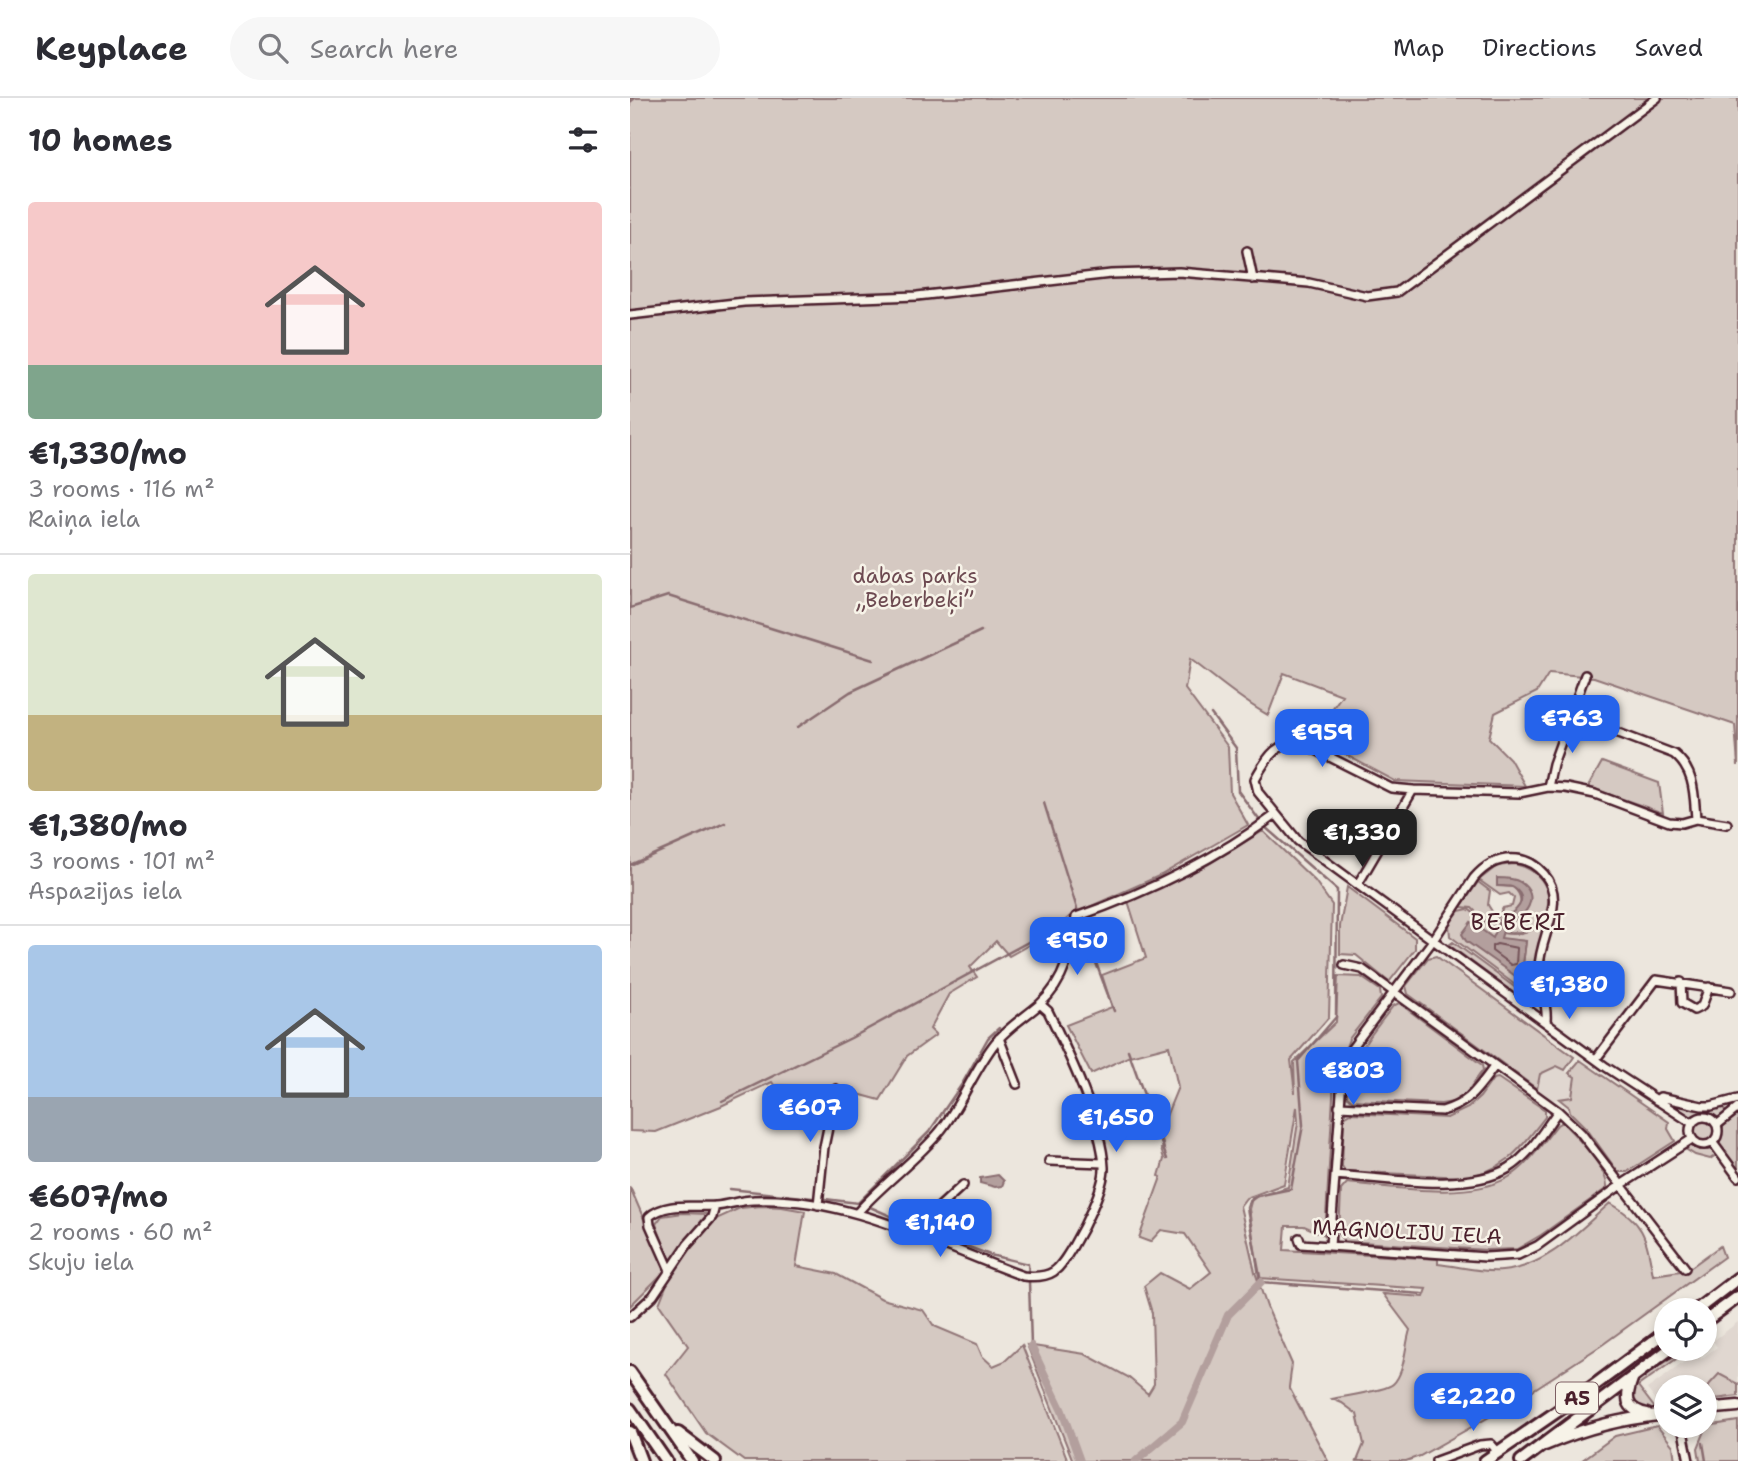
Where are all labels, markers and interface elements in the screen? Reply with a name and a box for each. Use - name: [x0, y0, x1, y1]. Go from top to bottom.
- search box: [230, 17, 720, 80]
- text: Keyplace: [35, 26, 188, 71]
- icon: search: [254, 29, 292, 67]
- text: Search here: [310, 31, 458, 66]
- text: Map: [1393, 32, 1444, 64]
- text: Directions: [1482, 32, 1597, 64]
- text: Saved: [1635, 32, 1703, 64]
- text: 10 homes: [28, 120, 173, 161]
- icon: filters: [564, 121, 602, 159]
- icon: home: [252, 247, 378, 373]
- text: €1,330/mo: [28, 433, 187, 474]
- text: 3 rooms · 116 m²: [28, 474, 215, 504]
- text: Raiņa iela: [28, 504, 140, 534]
- park label: dabas parks „Beberbeķi”: [852, 562, 978, 615]
- icon: home: [252, 619, 378, 745]
- pin: €763: [1531, 696, 1613, 755]
- text: €763: [1541, 703, 1603, 733]
- pin: €959: [1281, 710, 1363, 769]
- text: €959: [1291, 717, 1353, 747]
- text: €1,380/mo: [28, 805, 188, 846]
- pin: €1,330: [1305, 810, 1419, 869]
- text: €1,330: [1323, 817, 1401, 847]
- text: 3 rooms · 101 m²: [28, 846, 215, 876]
- text: Aspazijas iela: [28, 876, 182, 906]
- district label: BEBERI: [1471, 907, 1567, 937]
- pin: €950: [1036, 918, 1118, 977]
- text: €950: [1046, 925, 1108, 955]
- pin: €1,380: [1512, 962, 1626, 1021]
- text: €1,380: [1530, 969, 1608, 999]
- icon: home: [252, 990, 378, 1116]
- pin: €803: [1312, 1048, 1394, 1107]
- text: €803: [1321, 1055, 1385, 1085]
- pin: €607: [769, 1084, 851, 1144]
- text: €607: [778, 1092, 842, 1122]
- pin: €1,650: [1059, 1094, 1173, 1154]
- text: €1,650: [1078, 1102, 1154, 1132]
- text: €607/mo: [28, 1176, 168, 1217]
- pin: €1,140: [883, 1200, 997, 1259]
- text: €1,140: [905, 1207, 975, 1237]
- street label: MAGNOLIJU IELA: [1312, 1213, 1502, 1251]
- text: 2 rooms · 60 m²: [28, 1217, 213, 1247]
- text: Skuju iela: [28, 1247, 134, 1277]
- map controls: [1654, 1298, 1717, 1438]
- button: locate: [1654, 1298, 1717, 1361]
- pin: €2,220: [1416, 1374, 1530, 1433]
- button: layers: [1654, 1375, 1717, 1438]
- text: €2,220: [1430, 1381, 1516, 1411]
- road number: A5: [1556, 1382, 1598, 1414]

